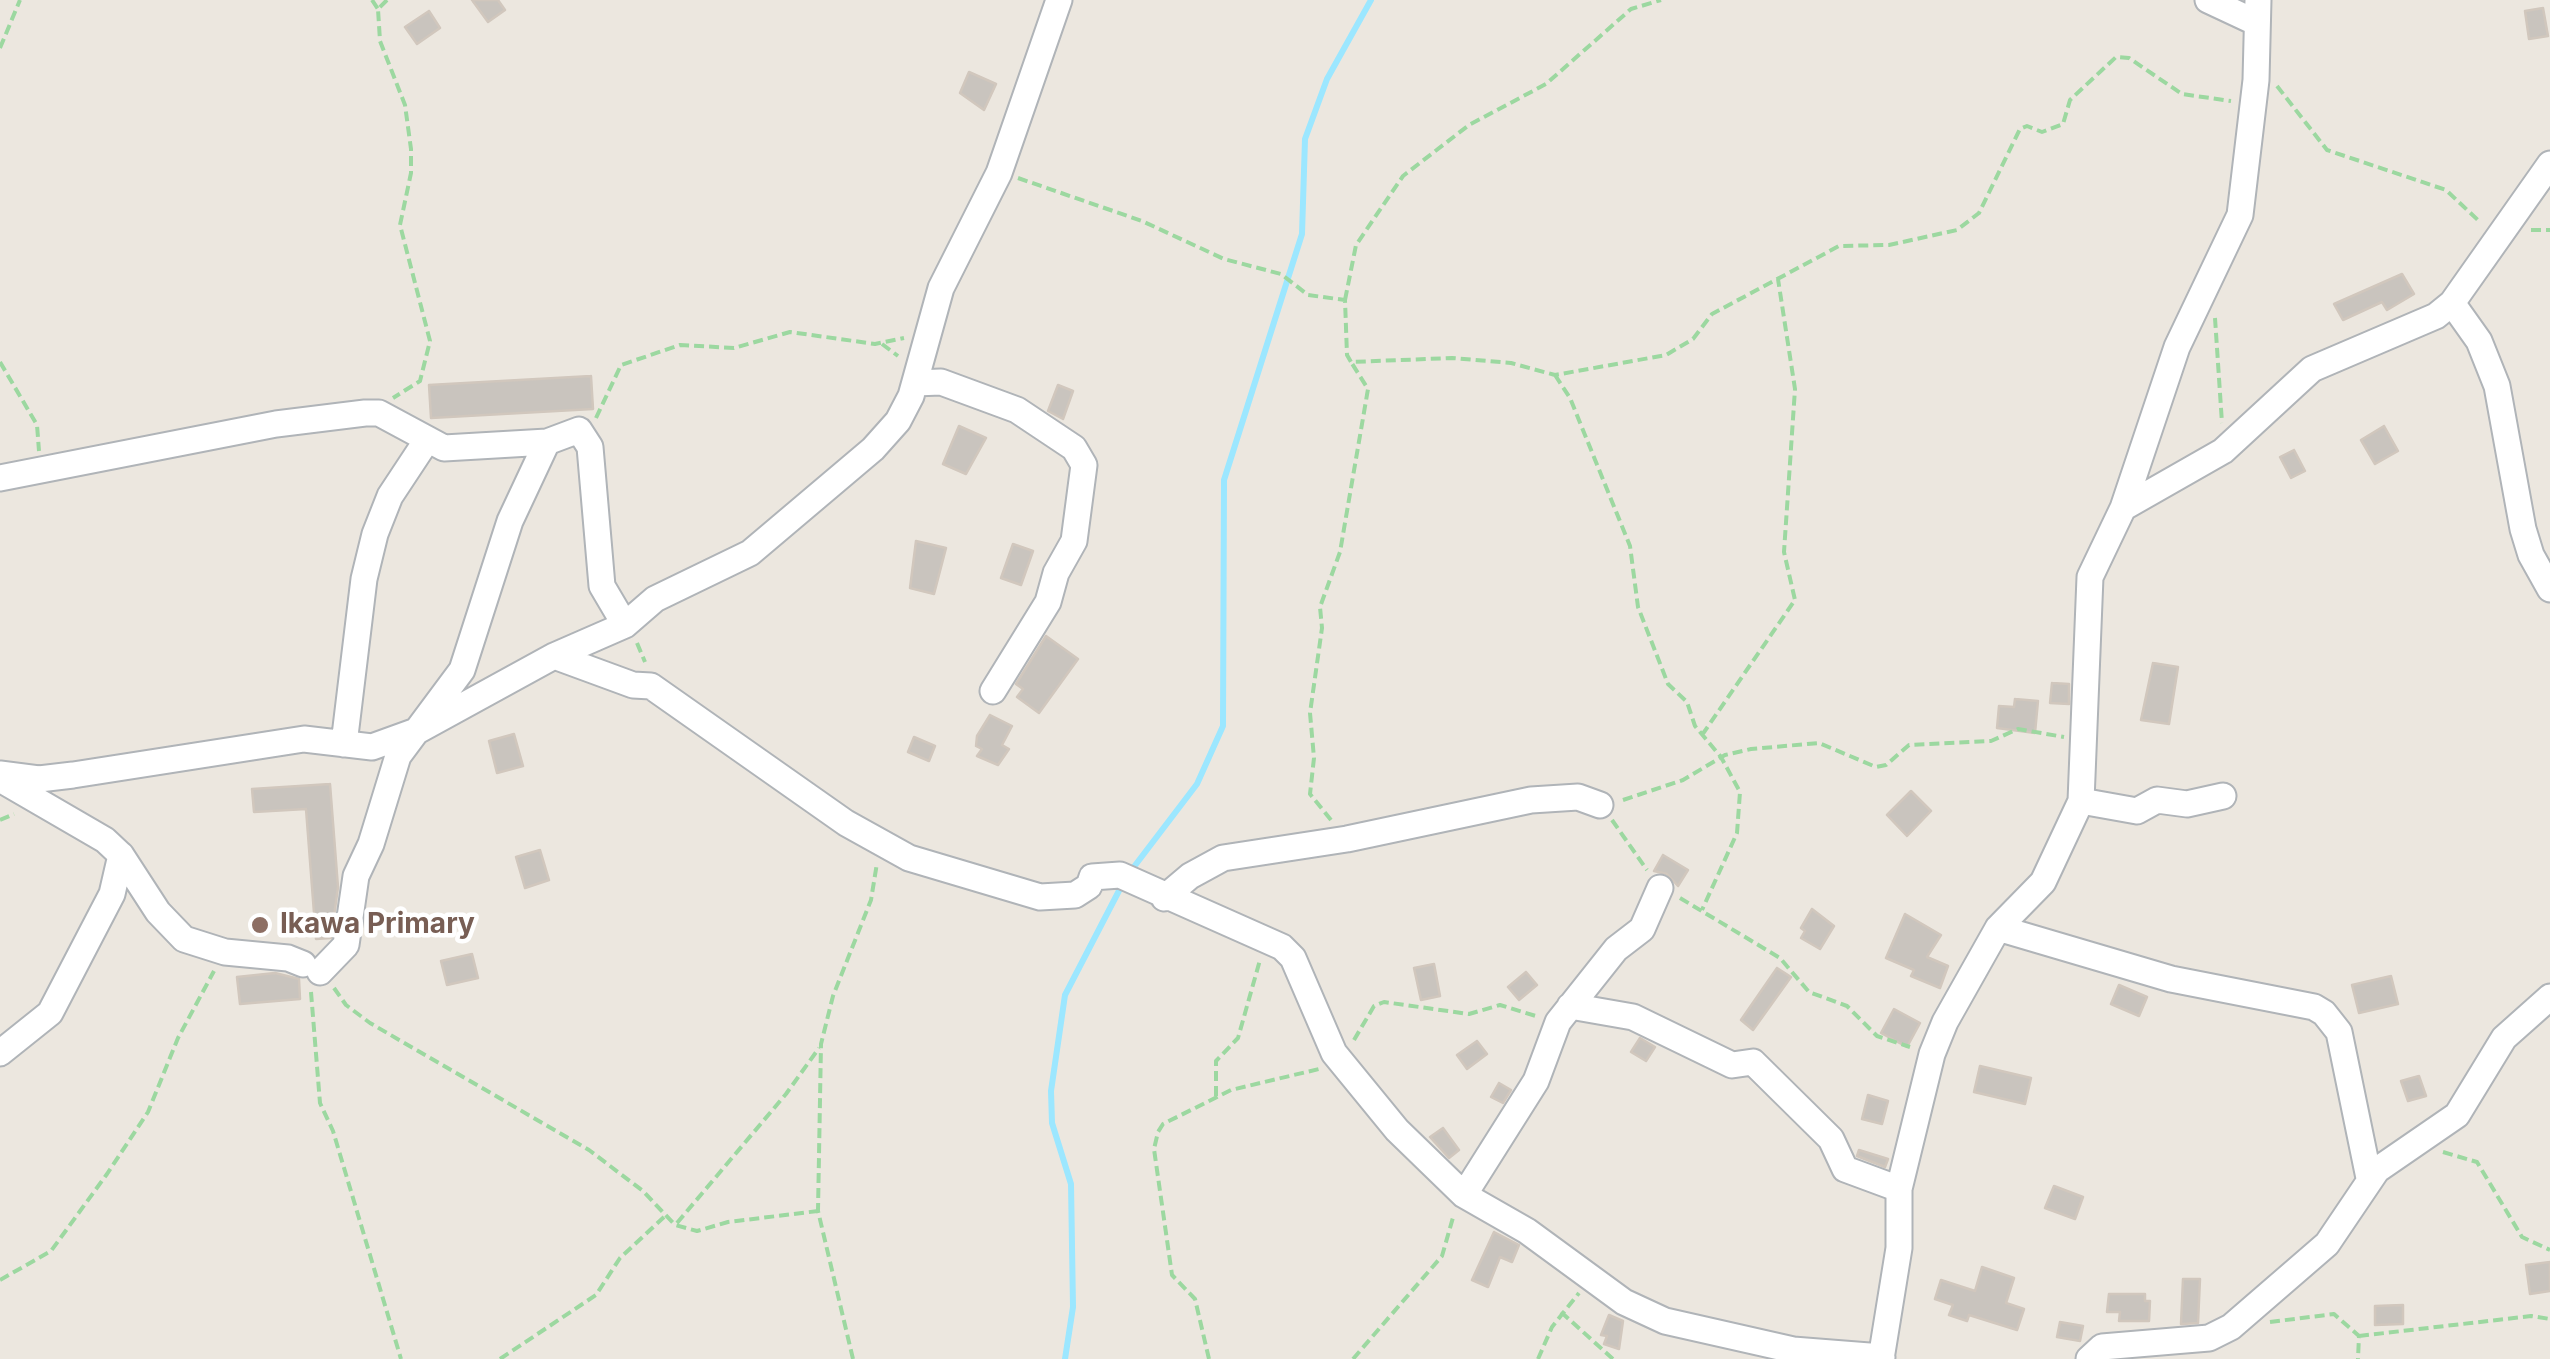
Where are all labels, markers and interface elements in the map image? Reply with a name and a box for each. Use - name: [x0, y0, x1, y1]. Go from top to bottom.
- place label: Ikawa Primary: [280, 908, 475, 942]
- marker: Ikawa Primary: [249, 914, 271, 936]

